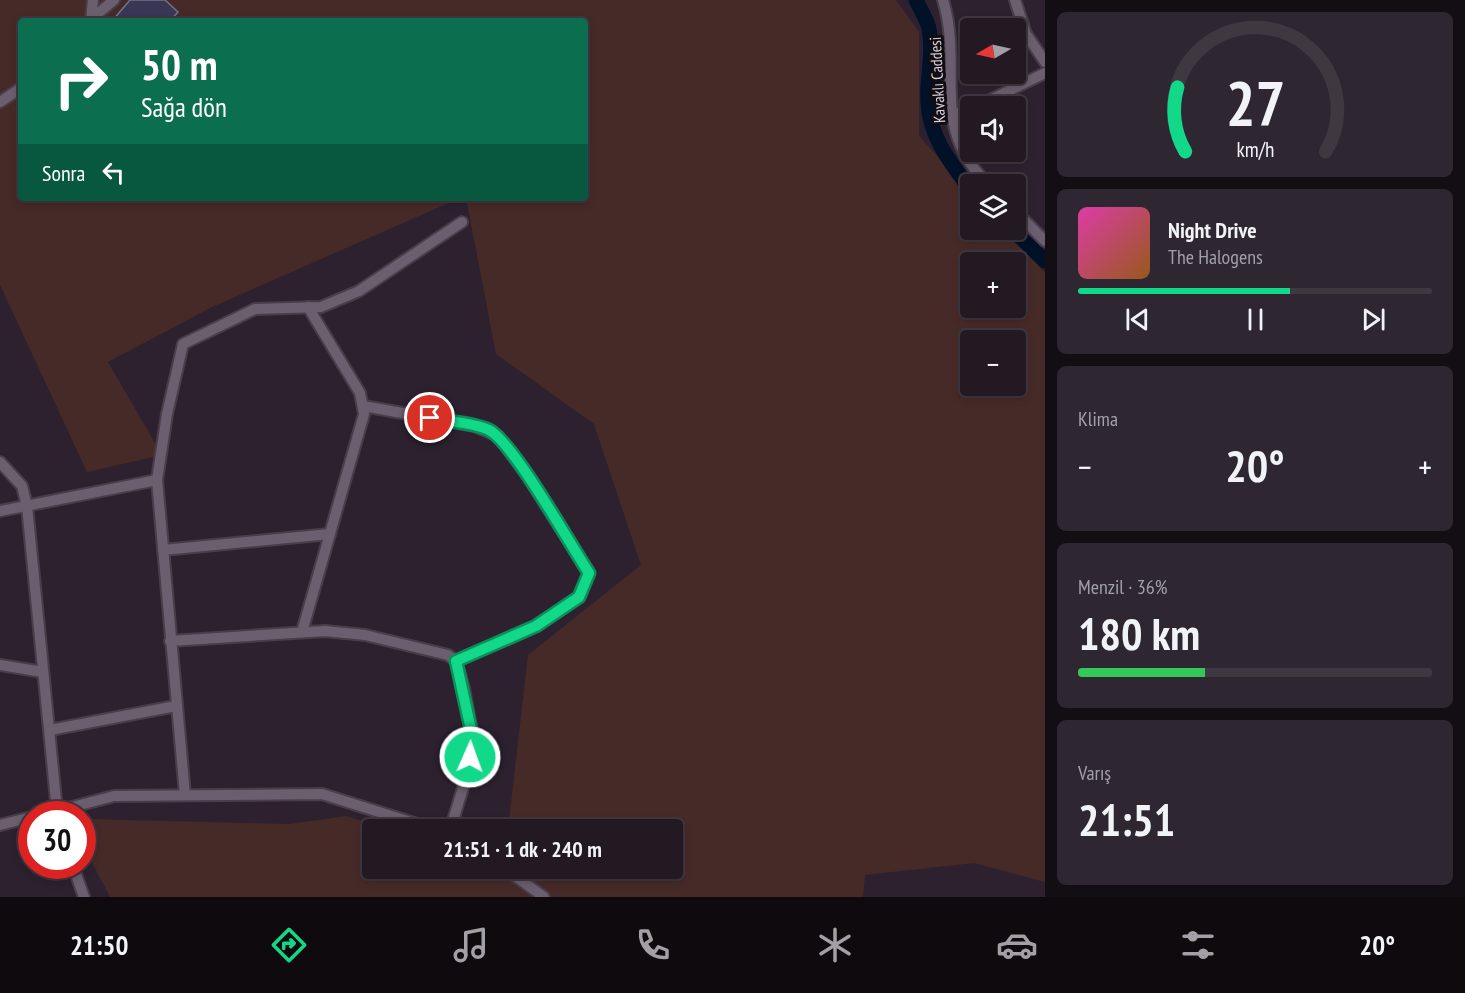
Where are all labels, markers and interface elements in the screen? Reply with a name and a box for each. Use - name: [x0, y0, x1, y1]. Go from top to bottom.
- north arrow: [960, 18, 1026, 84]
- map controls: [960, 18, 1026, 396]
- street label: Kavaklı Caddesi: [925, 36, 949, 124]
- text: 50 m: [141, 37, 218, 92]
- icon: right: [42, 42, 120, 120]
- text: 27: [1225, 62, 1285, 143]
- text: Sağa dön: [141, 90, 227, 124]
- button: sound: [960, 96, 1026, 162]
- text: km/h: [1236, 135, 1274, 163]
- icon: left: [97, 156, 130, 189]
- text: Sonra: [42, 159, 85, 187]
- button: layers: [960, 174, 1026, 240]
- text: Night Drive: [1168, 216, 1257, 244]
- text: The Halogens: [1168, 244, 1263, 270]
- button: +: [960, 252, 1026, 318]
- icon: previous: [1121, 303, 1154, 336]
- icon: pause: [1239, 303, 1272, 336]
- icon: next: [1357, 303, 1390, 336]
- button: −: [960, 330, 1026, 396]
- pin: [404, 392, 455, 443]
- icon: arrive: [413, 401, 446, 434]
- text: Klima: [1078, 406, 1118, 432]
- text: 20°: [1225, 436, 1285, 494]
- text: −: [1078, 445, 1092, 488]
- text: +: [1418, 445, 1432, 488]
- text: Menzil · 36%: [1078, 574, 1167, 600]
- text: 180 km: [1078, 604, 1200, 662]
- position arrow: [438, 725, 502, 789]
- text: Varış: [1078, 760, 1111, 786]
- text: 21:51: [1078, 790, 1175, 848]
- speed limit sign: 30: [18, 801, 96, 879]
- text: 21:51 · 1 dk · 240 m: [443, 835, 602, 863]
- icon: directions: [268, 924, 310, 966]
- icon: music: [450, 924, 492, 966]
- icon: phone: [632, 924, 674, 966]
- icon: climate: [814, 924, 856, 966]
- icon: car: [996, 924, 1038, 966]
- icon: filters: [1177, 924, 1219, 966]
- text: 21:50: [70, 928, 128, 962]
- text: 20°: [1359, 928, 1395, 962]

